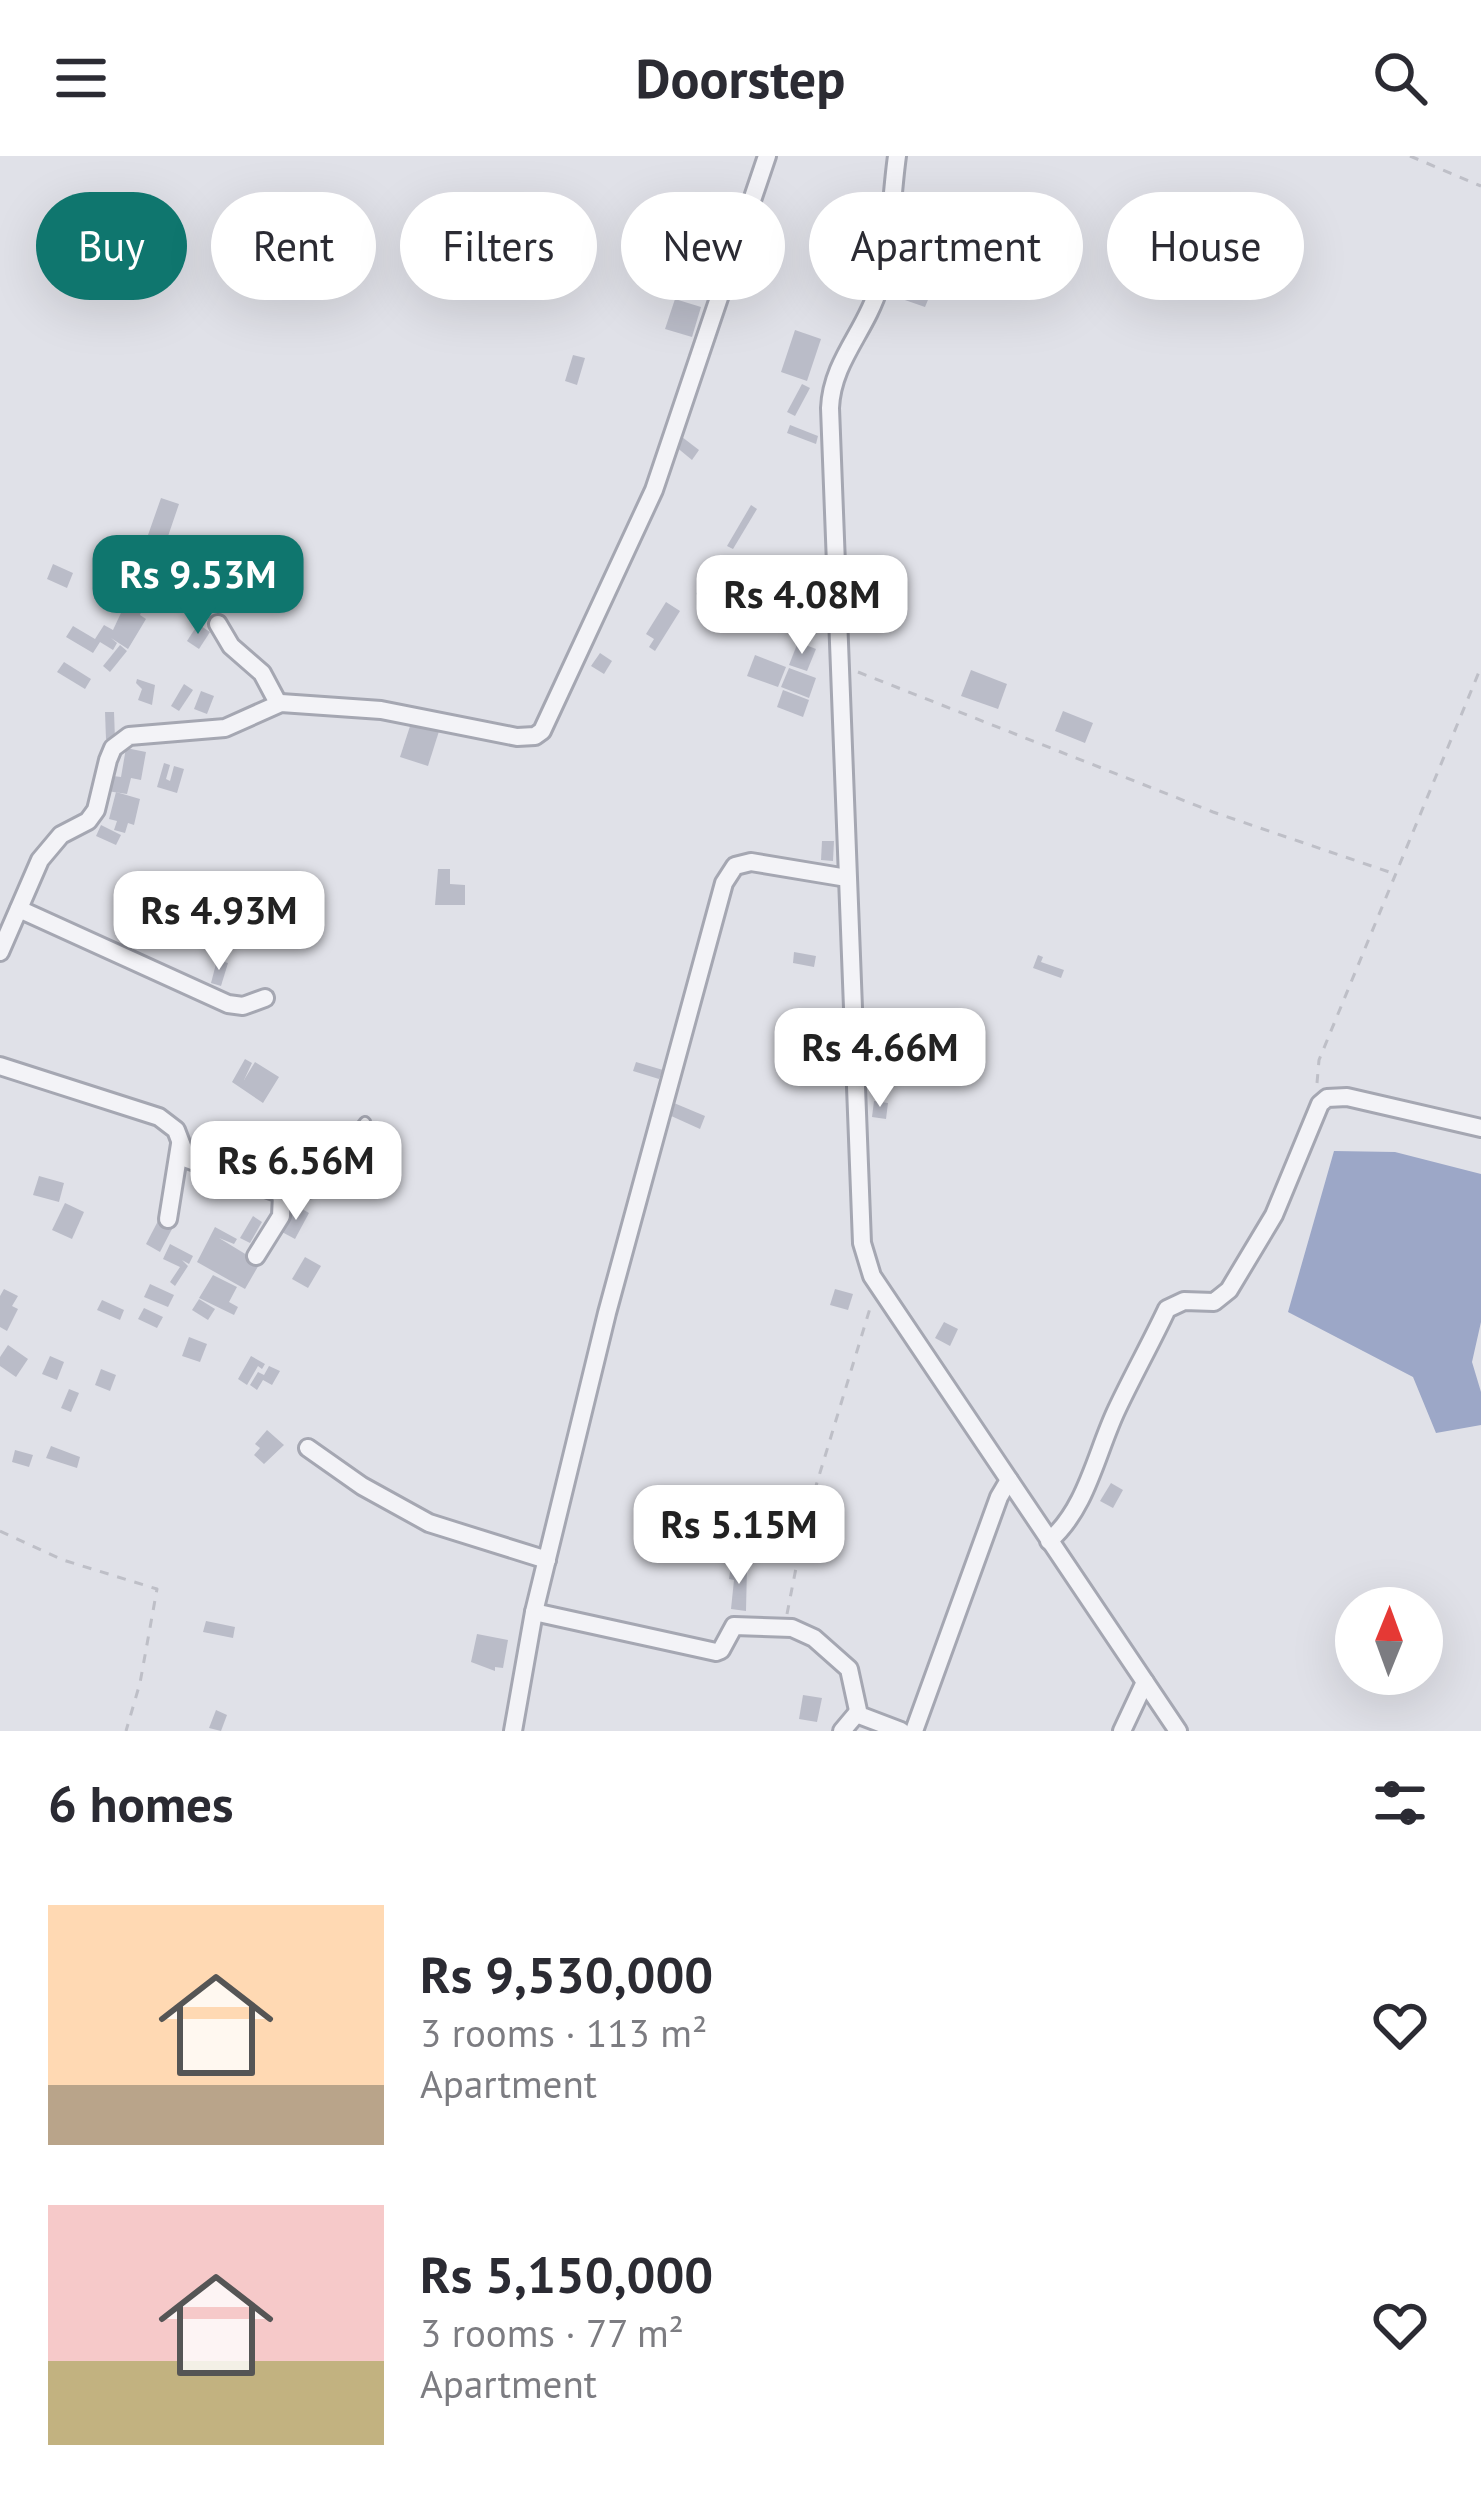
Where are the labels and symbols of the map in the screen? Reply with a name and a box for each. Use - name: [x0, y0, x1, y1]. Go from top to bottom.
- pin: Rs 9.53M: [74, 535, 322, 637]
- pin: Rs 4.08M: [678, 555, 926, 657]
- pin: Rs 4.93M: [95, 871, 343, 973]
- pin: Rs 4.66M: [756, 1008, 1004, 1110]
- pin: Rs 6.56M: [172, 1121, 420, 1223]
- pin: Rs 5.15M: [615, 1485, 863, 1587]
- north arrow: [1335, 1587, 1443, 1695]

